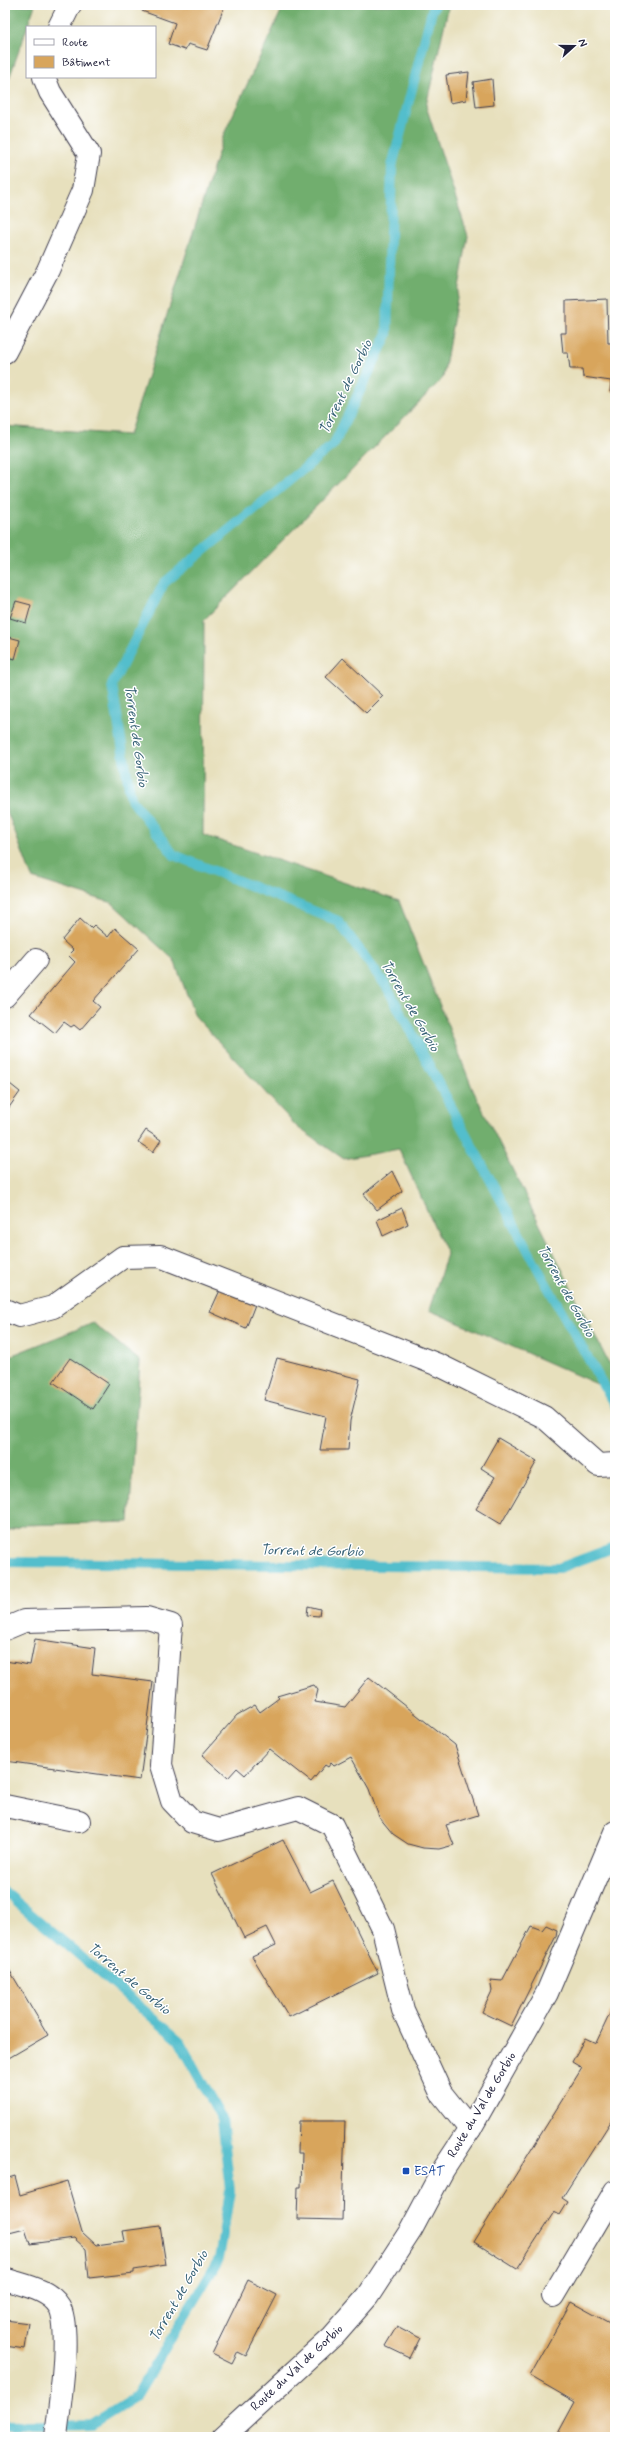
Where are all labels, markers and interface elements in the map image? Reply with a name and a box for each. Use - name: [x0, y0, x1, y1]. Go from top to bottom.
- legend: [26, 26, 156, 78]
- north arrow: [554, 26, 594, 66]
- text: Route: [62, 35, 88, 51]
- text: N: [575, 37, 590, 49]
- text: Bâtiment: [62, 55, 111, 71]
- water label: Torrent de Gorbio: [315, 336, 377, 437]
- water label: Torrent de Gorbio: [120, 684, 152, 789]
- water label: Torrent de Gorbio: [376, 957, 444, 1056]
- water label: Torrent de Gorbio: [533, 1242, 599, 1341]
- water label: Torrent de Gorbio: [260, 1541, 365, 1561]
- water label: Torrent de Gorbio: [84, 1939, 175, 2020]
- street label: Route du Val de Gorbio: [444, 2049, 520, 2161]
- place label: ESAT: [414, 2163, 446, 2180]
- marker: ESAT: [401, 2166, 411, 2176]
- water label: Torrent de Gorbio: [145, 2246, 213, 2345]
- street label: Route du Val de Gorbio: [247, 2321, 347, 2415]

